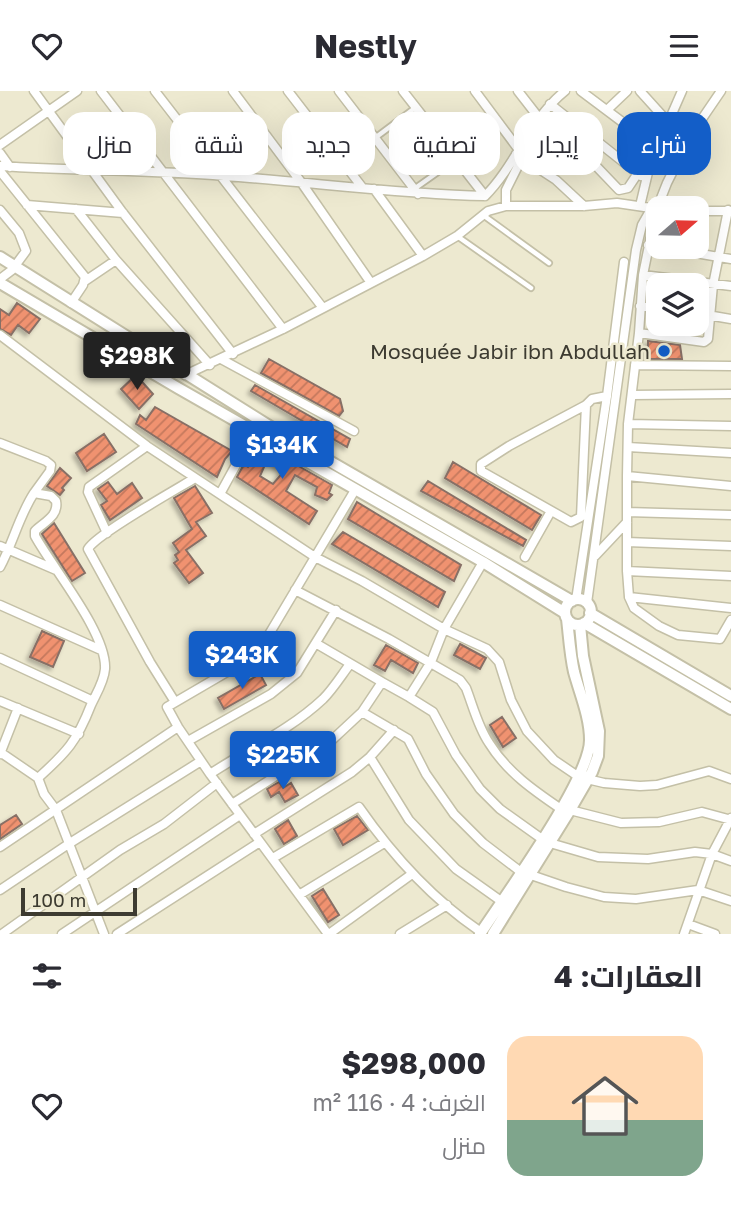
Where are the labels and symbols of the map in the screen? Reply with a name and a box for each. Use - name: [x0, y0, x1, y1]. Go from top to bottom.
- north arrow: [646, 196, 709, 259]
- pin: $298K: [88, 333, 186, 392]
- place label: Mosquée Jabir ibn Abdullah: [370, 338, 650, 364]
- marker: Mosquée Jabir ibn Abdullah: [656, 343, 672, 359]
- pin: $134K: [233, 421, 331, 481]
- pin: $243K: [193, 631, 291, 691]
- pin: $225K: [234, 731, 332, 791]
- scale bar: [21, 885, 136, 917]

